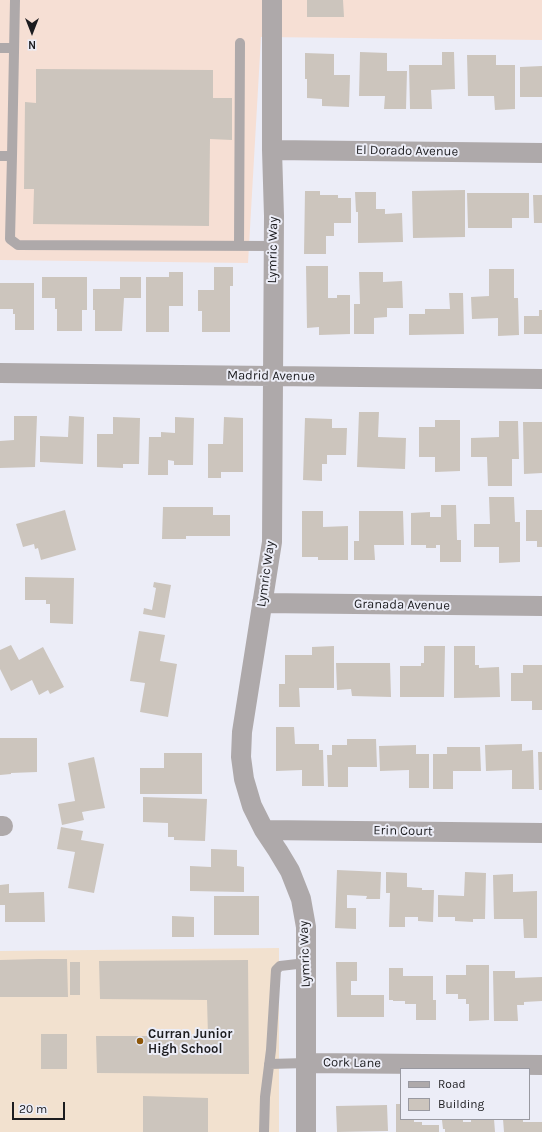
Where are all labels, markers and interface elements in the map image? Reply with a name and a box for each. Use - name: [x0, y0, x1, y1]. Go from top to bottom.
- north arrow: [12, 12, 52, 52]
- text: N: [28, 38, 36, 51]
- street label: El Dorado Avenue: [356, 142, 458, 160]
- street label: Lymric Way: [265, 217, 281, 283]
- street label: Madrid Avenue: [227, 367, 315, 385]
- street label: Lymric Way: [254, 540, 278, 608]
- street label: Granada Avenue: [354, 596, 450, 614]
- street label: Erin Court: [373, 823, 433, 839]
- street label: Lymric Way: [296, 920, 314, 988]
- place label: Curran Junior High School: [148, 1026, 232, 1057]
- marker: Curran Junior High School: [135, 1036, 145, 1046]
- street label: Cork Lane: [323, 1055, 381, 1071]
- legend: [400, 1068, 530, 1120]
- text: Road: [438, 1077, 466, 1091]
- scale bar: [14, 1094, 67, 1120]
- text: Building: [438, 1097, 484, 1111]
- text: 20 m: [19, 1102, 47, 1116]

